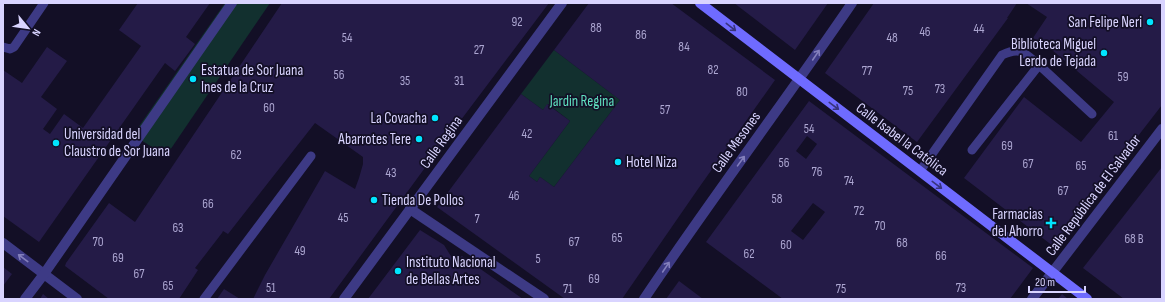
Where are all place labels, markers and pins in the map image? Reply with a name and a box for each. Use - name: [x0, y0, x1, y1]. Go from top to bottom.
- place label: San Felipe Neri: [1068, 13, 1142, 32]
- marker: San Felipe Neri: [1145, 17, 1155, 27]
- place label: Biblioteca Miguel Lerdo de Tejada: [1011, 35, 1096, 71]
- marker: Biblioteca Miguel Lerdo de Tejada: [1099, 48, 1109, 58]
- place label: Estatua de Sor Juana Ines de la Cruz: [201, 61, 303, 97]
- marker: Estatua de Sor Juana Ines de la Cruz: [188, 74, 198, 84]
- place label: La Covacha: [370, 109, 427, 128]
- marker: La Covacha: [430, 113, 440, 123]
- place label: Universidad del Claustro de Sor Juana: [64, 125, 170, 161]
- place label: Abarrotes Tere: [337, 130, 411, 149]
- marker: Abarrotes Tere: [414, 134, 424, 144]
- marker: Universidad del Claustro de Sor Juana: [51, 138, 61, 148]
- place label: Hotel Niza: [626, 153, 677, 172]
- marker: Hotel Niza: [613, 157, 623, 167]
- place label: Tienda De Pollos: [382, 191, 463, 210]
- marker: Tienda De Pollos: [369, 195, 379, 205]
- place label: Farmacias del Ahorro: [992, 205, 1043, 241]
- marker: Farmacias del Ahorro: [1046, 218, 1056, 228]
- place label: Instituto Nacional de Bellas Artes: [406, 253, 496, 289]
- marker: Instituto Nacional de Bellas Artes: [393, 266, 403, 276]

